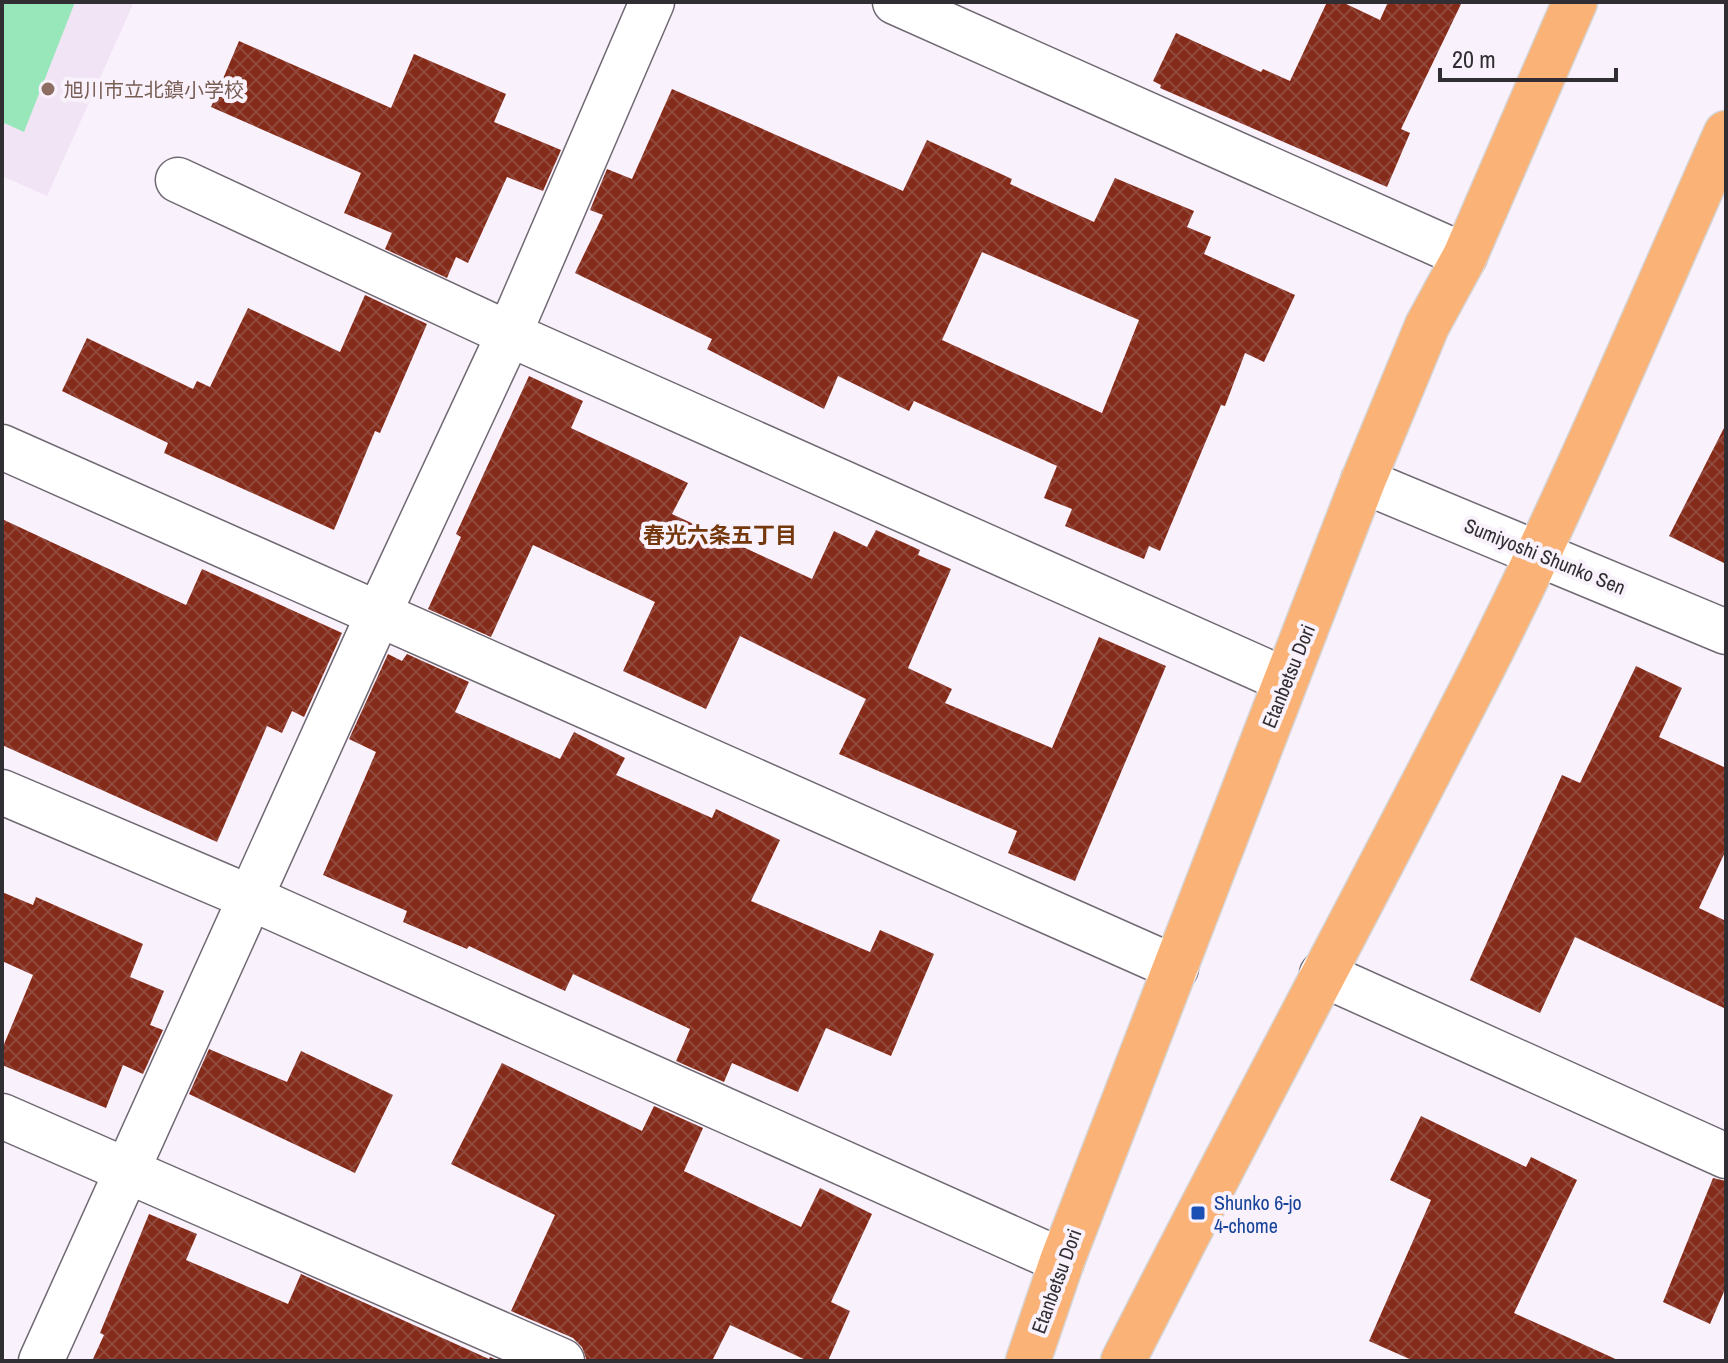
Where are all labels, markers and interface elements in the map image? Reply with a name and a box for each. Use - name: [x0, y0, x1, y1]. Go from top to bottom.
- scale bar: [1440, 32, 1616, 82]
- text: 20 m: [1452, 43, 1496, 75]
- place label: 旭川市立北鎮小学校: [64, 76, 244, 103]
- marker: 旭川市立北鎮小学校: [39, 80, 57, 98]
- street label: Sumiyoshi Shunko Sen: [1460, 511, 1630, 601]
- district label: 春光六条五丁目: [643, 520, 797, 550]
- street label: Etanbetsu Dori: [1255, 620, 1321, 732]
- place label: Shunko 6-jo 4-chome: [1214, 1189, 1302, 1239]
- marker: Shunko 6-jo 4-chome: [1189, 1204, 1207, 1222]
- street label: Etanbetsu Dori: [1025, 1225, 1087, 1337]

